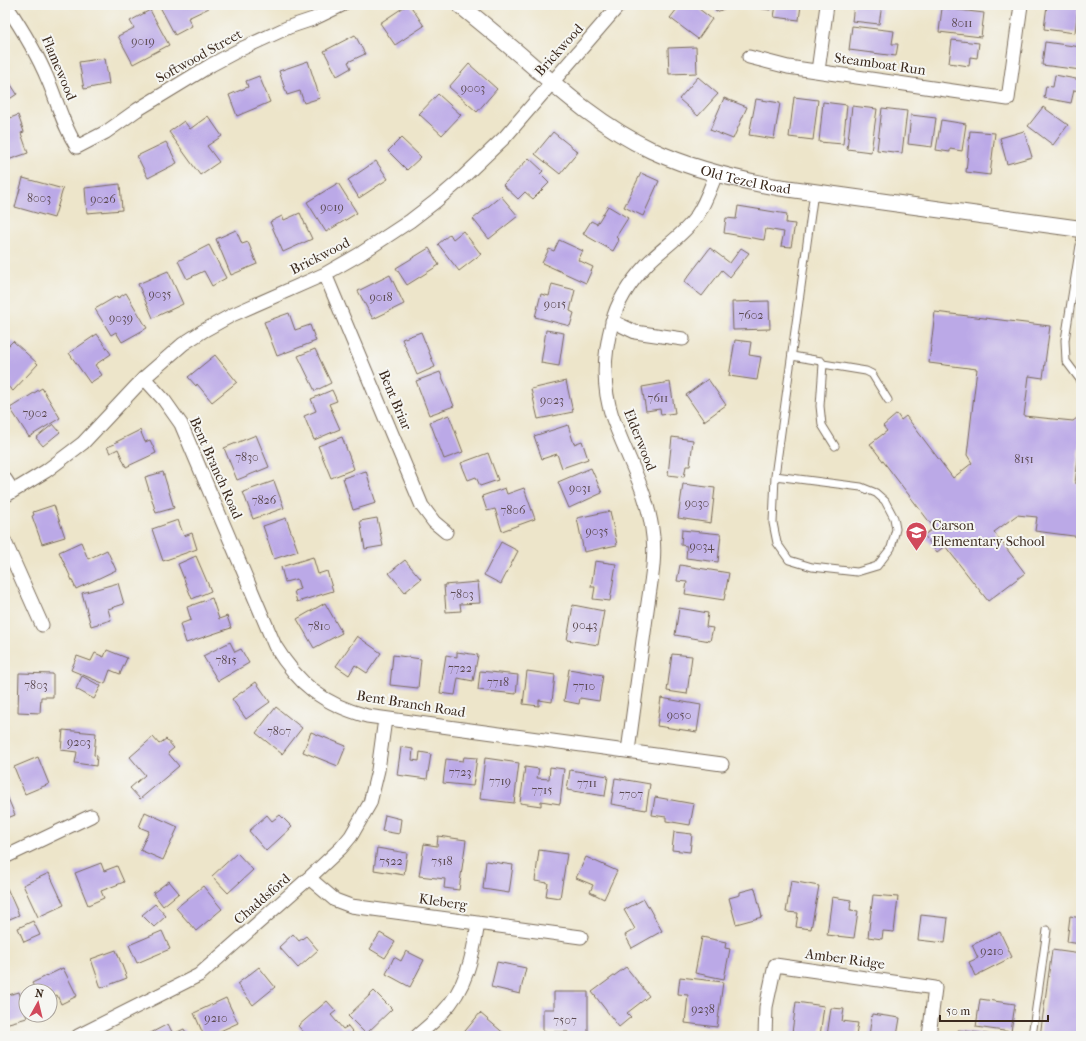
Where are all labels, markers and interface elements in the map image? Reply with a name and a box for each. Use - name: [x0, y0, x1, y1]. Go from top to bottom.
- house number: 8011: [951, 16, 973, 30]
- street label: Brickwood: [531, 20, 587, 80]
- street label: Softwood Street: [153, 25, 245, 87]
- street label: Flamewood: [38, 33, 80, 103]
- house number: 9019: [131, 34, 155, 48]
- street label: Steamboat Run: [833, 49, 927, 79]
- house number: 9003: [461, 81, 485, 95]
- street label: Old Tezel Road: [699, 161, 792, 197]
- house number: 8003: [27, 191, 51, 205]
- house number: 9026: [90, 192, 116, 206]
- house number: 9019: [320, 200, 344, 214]
- street label: Brickwood: [287, 234, 353, 278]
- house number: 9035: [148, 287, 172, 301]
- house number: 9018: [369, 290, 393, 304]
- house number: 9015: [544, 297, 566, 311]
- house number: 7602: [738, 308, 764, 322]
- house number: 9039: [109, 311, 133, 325]
- street label: Bent Briar: [375, 367, 415, 433]
- house number: 7611: [648, 391, 668, 405]
- house number: 9023: [540, 393, 564, 407]
- house number: 7902: [23, 406, 47, 420]
- street label: Elderwood: [620, 407, 660, 474]
- street label: Bent Branch Road: [186, 414, 246, 522]
- house number: 7830: [235, 450, 259, 464]
- house number: 8151: [1014, 452, 1034, 466]
- house number: 9031: [569, 481, 591, 495]
- house number: 7826: [252, 493, 277, 507]
- house number: 9030: [685, 496, 709, 510]
- house number: 7806: [501, 503, 526, 517]
- place label: Carson Elementary School: [932, 517, 1045, 550]
- school or university icon: Carson Elementary School: [903, 520, 929, 553]
- house number: 9035: [585, 524, 609, 538]
- house number: 9034: [690, 539, 715, 553]
- house number: 7803: [450, 587, 474, 601]
- house number: 9043: [573, 618, 597, 632]
- house number: 7810: [308, 619, 330, 633]
- house number: 7815: [215, 653, 237, 667]
- house number: 7722: [448, 661, 472, 675]
- house number: 7718: [487, 675, 509, 689]
- house number: 7803: [24, 678, 48, 692]
- house number: 7710: [573, 679, 595, 693]
- street label: Bent Branch Road: [355, 687, 467, 721]
- house number: 9050: [667, 708, 691, 722]
- house number: 7807: [267, 724, 291, 738]
- house number: 9203: [67, 735, 91, 749]
- house number: 7723: [449, 765, 471, 779]
- house number: 7719: [489, 774, 511, 788]
- house number: 7711: [577, 776, 597, 790]
- house number: 7715: [532, 783, 553, 797]
- house number: 7707: [619, 787, 643, 801]
- house number: 7522: [379, 854, 403, 868]
- house number: 7518: [431, 854, 453, 868]
- street label: Chaddsford: [230, 870, 294, 928]
- street label: Kleberg: [418, 890, 469, 914]
- house number: 9210: [980, 944, 1004, 958]
- street label: Amber Ridge: [803, 945, 886, 973]
- north arrow: [18, 983, 58, 1023]
- text: N: [34, 987, 45, 1001]
- scale bar: [940, 997, 1048, 1023]
- house number: 9238: [691, 1002, 715, 1016]
- text: 50 m: [946, 1004, 970, 1018]
- house number: 9210: [204, 1011, 228, 1025]
- house number: 7507: [553, 1013, 577, 1027]

